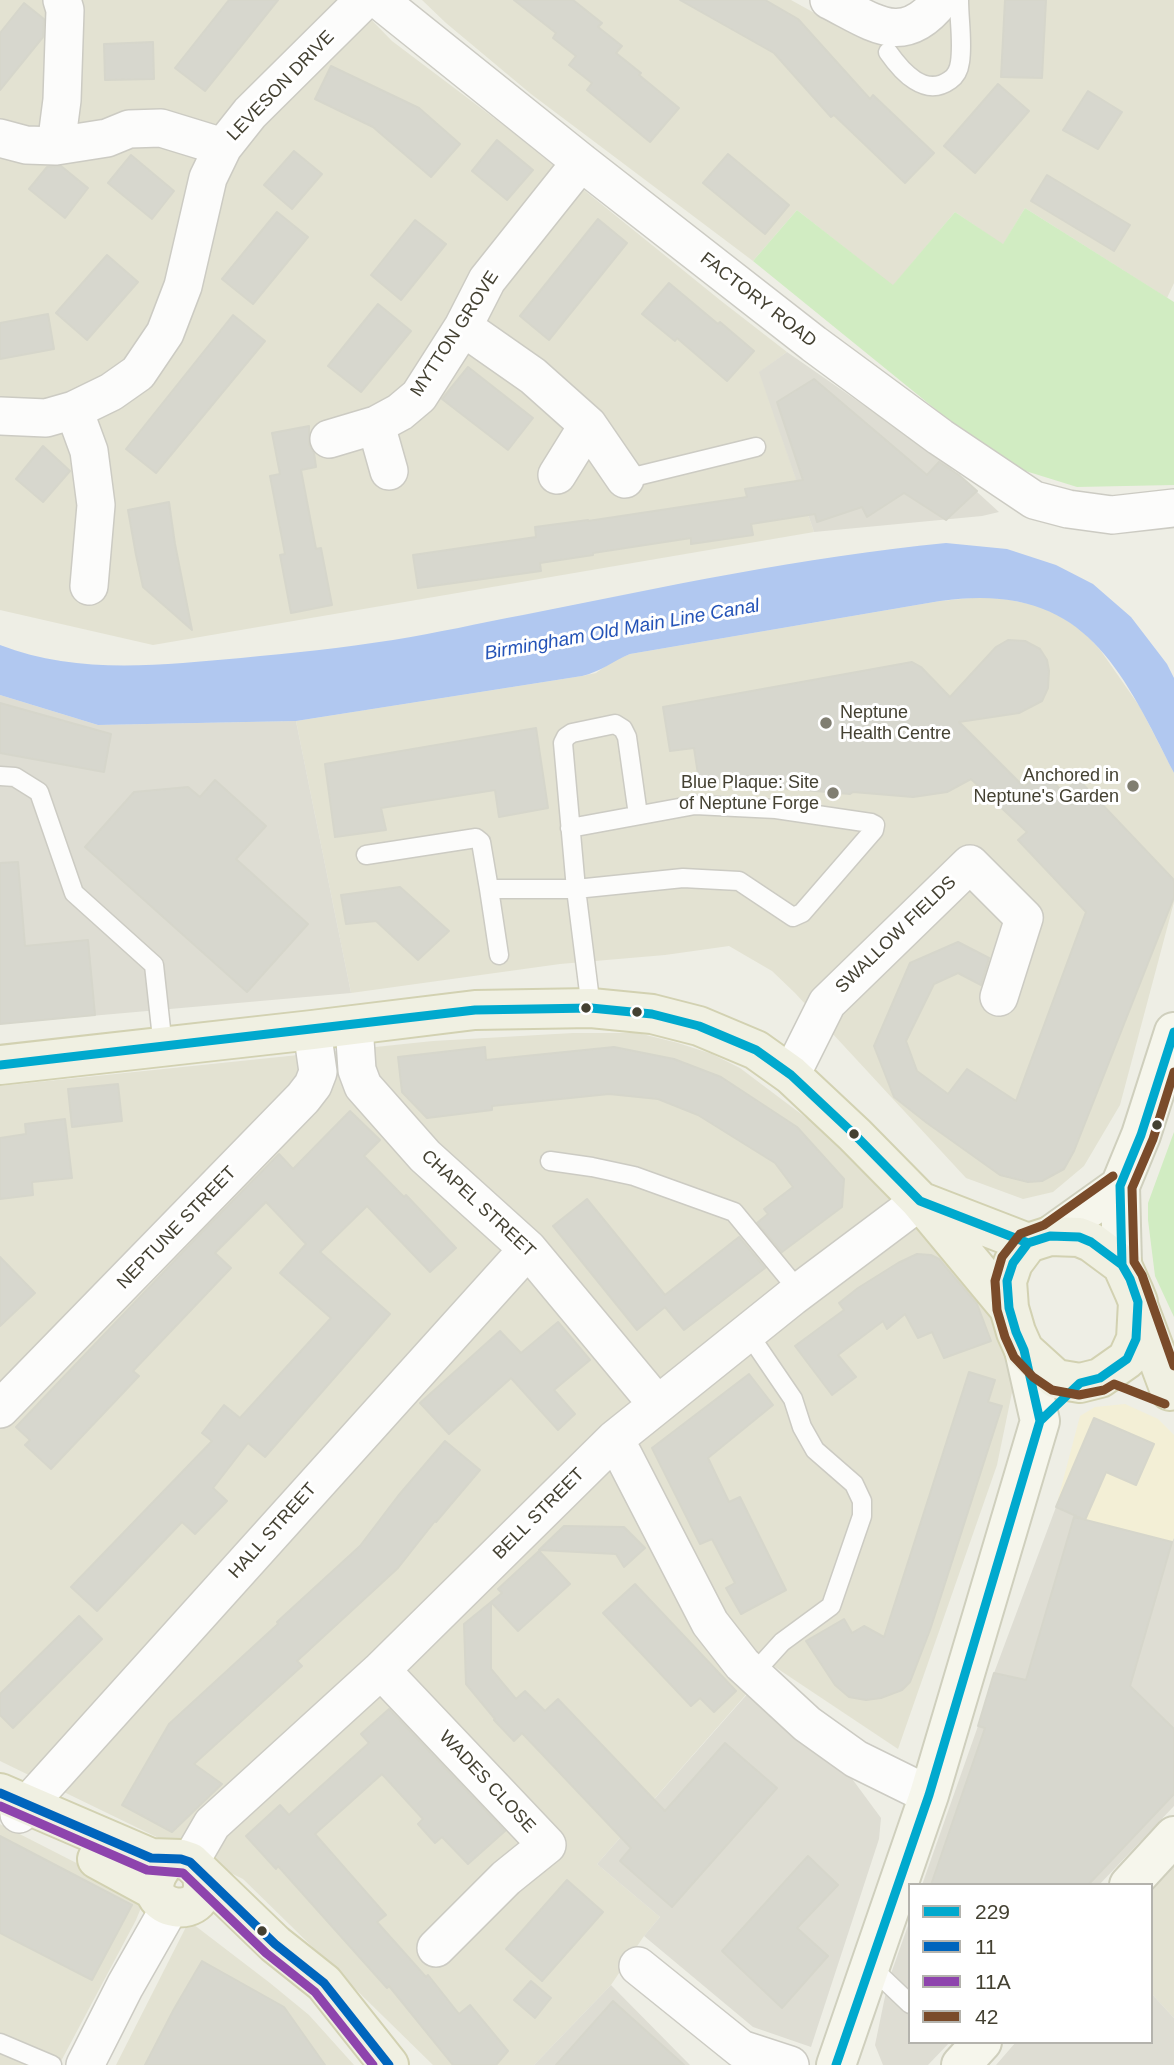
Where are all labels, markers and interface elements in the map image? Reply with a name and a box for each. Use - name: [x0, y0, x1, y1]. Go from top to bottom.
- street label: LEVESON DRIVE: [223, 26, 339, 146]
- street label: FACTORY ROAD: [696, 248, 820, 352]
- street label: MYTTON GROVE: [406, 267, 504, 401]
- water label: Birmingham Old Main Line Canal: [483, 595, 761, 665]
- place label: Neptune Health Centre: [840, 702, 951, 744]
- marker: Neptune Health Centre: [818, 715, 834, 731]
- place label: Anchored in Neptune's Garden: [973, 765, 1119, 808]
- place label: Blue Plaque: Site of Neptune Forge: [679, 772, 819, 814]
- marker: Anchored in Neptune's Garden: [1125, 778, 1141, 794]
- marker: Blue Plaque: Site of Neptune Forge: [825, 785, 841, 801]
- street label: SWALLOW FIELDS: [831, 872, 961, 998]
- unlabelled marker: [579, 1001, 593, 1015]
- unlabelled marker: [630, 1005, 644, 1019]
- unlabelled marker: [1150, 1118, 1164, 1132]
- unlabelled marker: [847, 1127, 861, 1141]
- street label: CHAPEL STREET: [417, 1146, 539, 1262]
- street label: NEPTUNE STREET: [113, 1162, 241, 1294]
- street label: BELL STREET: [489, 1464, 589, 1564]
- street label: HALL STREET: [224, 1479, 322, 1583]
- street label: WADES CLOSE: [434, 1727, 540, 1837]
- legend: [908, 1883, 1153, 2044]
- text: 229: [975, 1900, 1010, 1923]
- unlabelled marker: [255, 1924, 269, 1938]
- text: 11: [975, 1935, 997, 1958]
- text: 11A: [975, 1970, 1011, 1993]
- text: 42: [975, 2005, 998, 2028]

